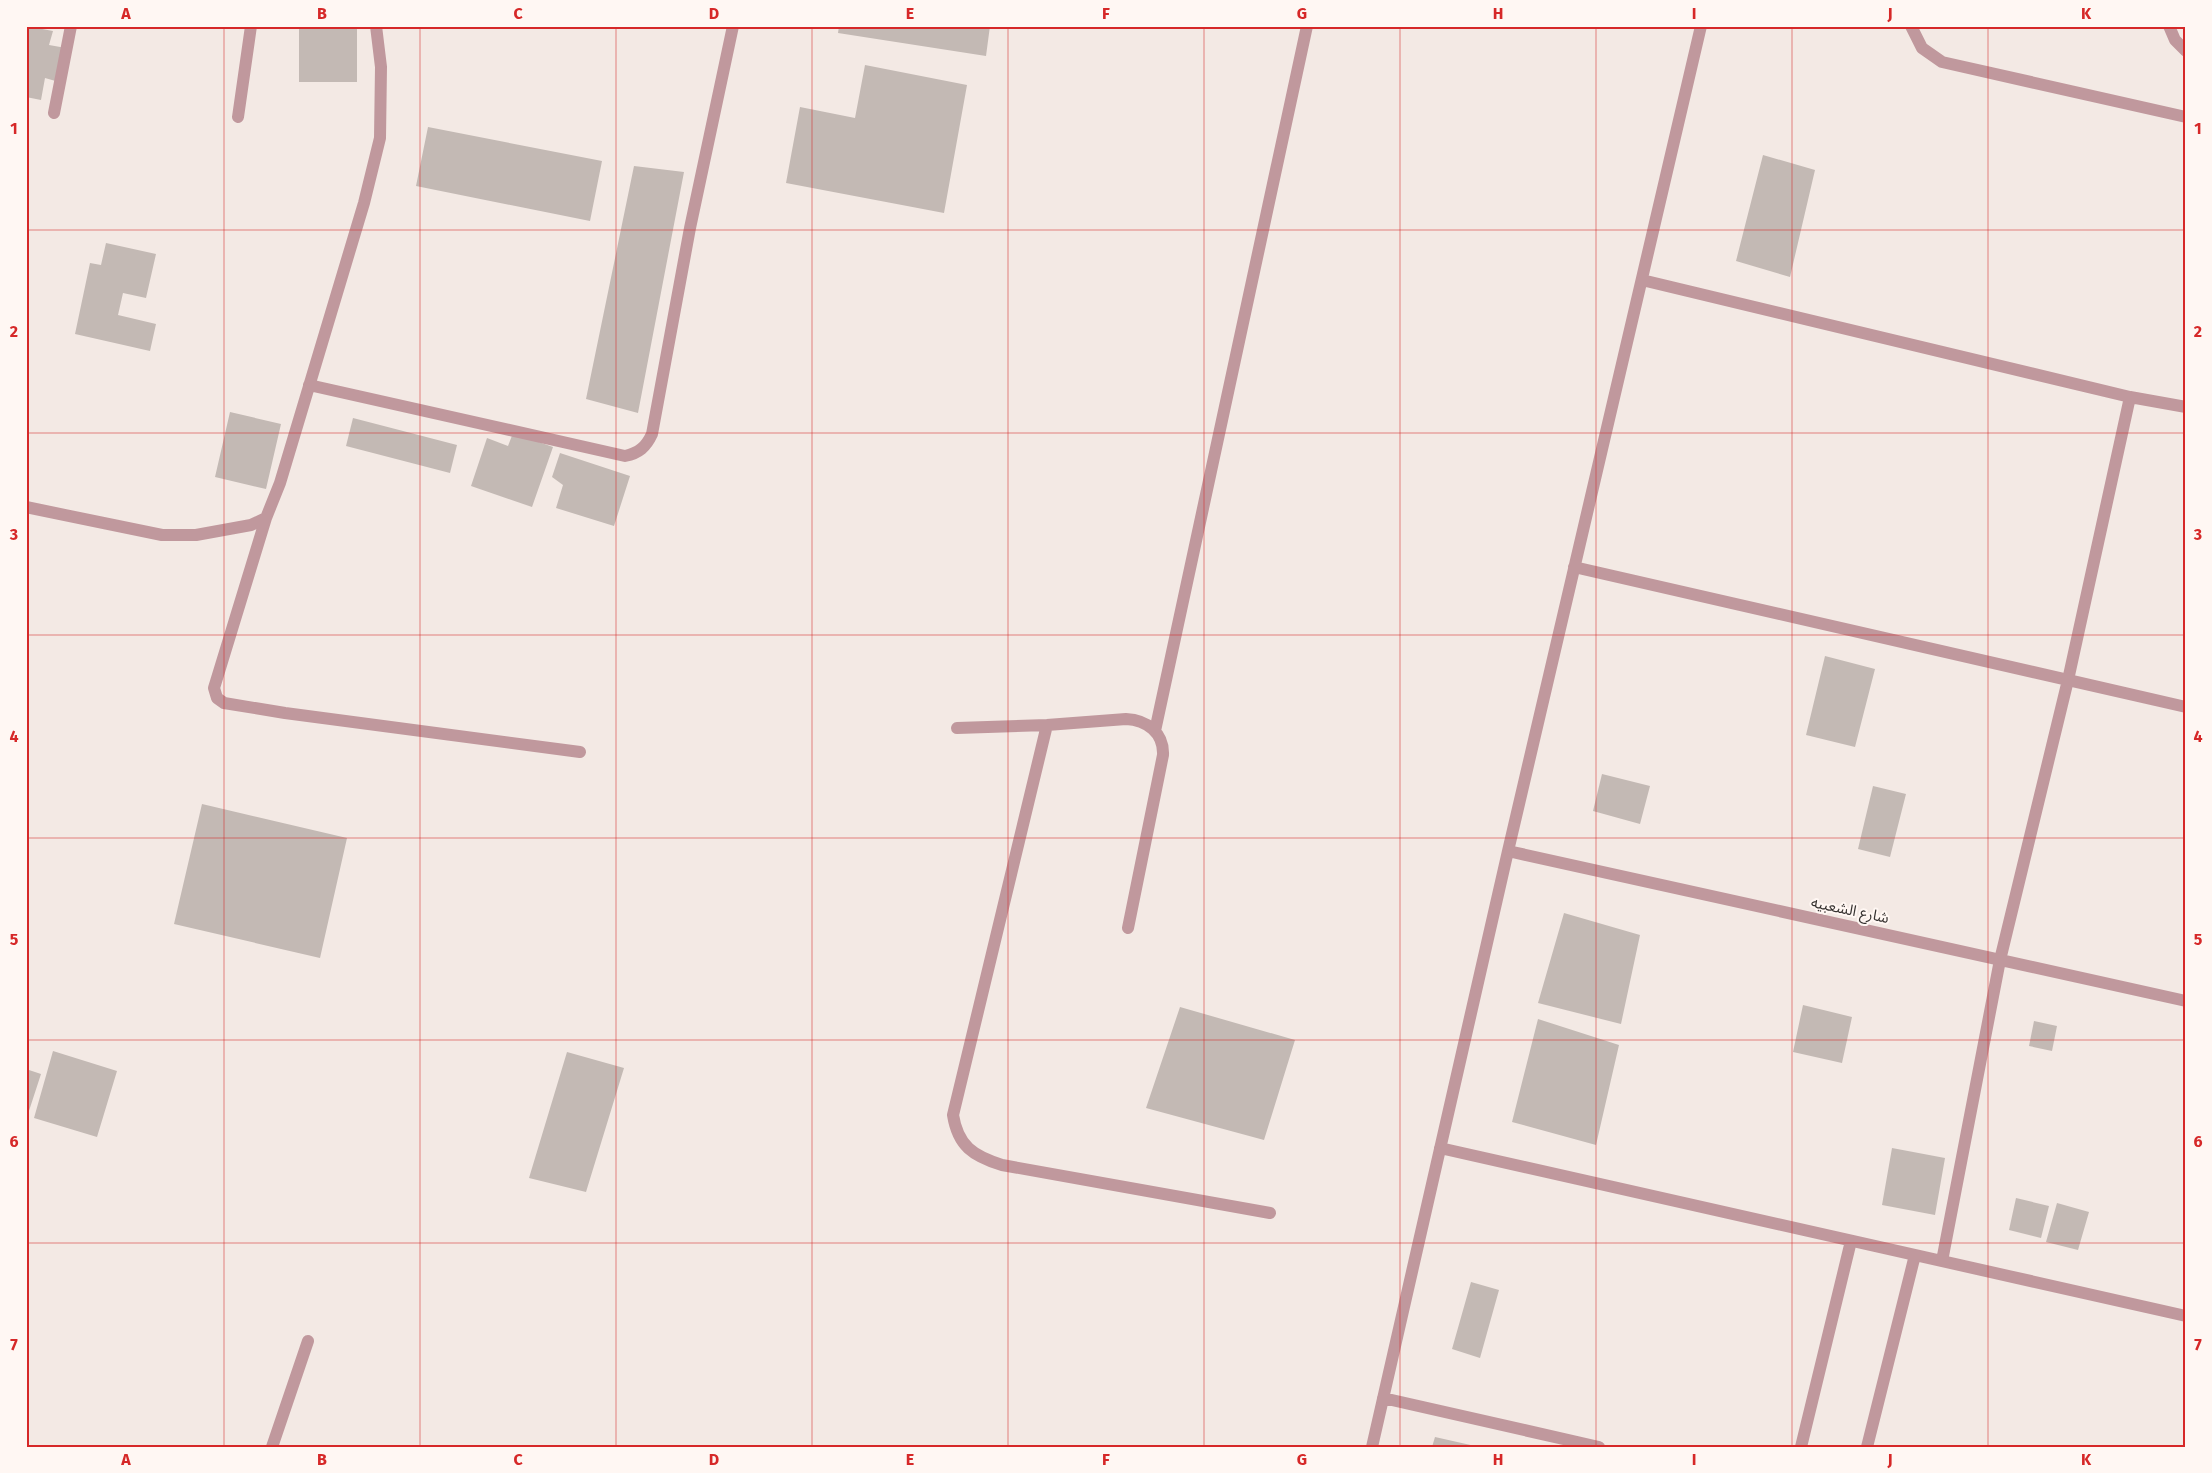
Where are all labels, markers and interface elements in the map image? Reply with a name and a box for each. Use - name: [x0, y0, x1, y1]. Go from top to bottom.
- text: A: [120, 4, 131, 23]
- text: B: [317, 4, 327, 23]
- text: C: [513, 4, 523, 23]
- text: D: [709, 4, 719, 23]
- text: E: [906, 4, 914, 23]
- text: F: [1102, 4, 1110, 23]
- text: G: [1297, 4, 1307, 23]
- text: H: [1493, 4, 1503, 23]
- text: I: [1692, 4, 1696, 23]
- text: J: [1886, 4, 1893, 23]
- text: K: [2081, 4, 2092, 23]
- text: 1: [10, 119, 18, 138]
- text: 1: [2194, 119, 2202, 138]
- text: 2: [10, 322, 18, 341]
- text: 2: [2194, 322, 2202, 341]
- text: 3: [9, 525, 18, 544]
- text: 3: [2193, 525, 2202, 544]
- text: 4: [9, 727, 19, 746]
- text: 4: [2193, 727, 2203, 746]
- street label: شارع الشعبيه: [1809, 893, 1891, 930]
- text: 5: [10, 930, 19, 949]
- text: 5: [2194, 930, 2203, 949]
- text: 6: [9, 1132, 19, 1151]
- text: 6: [2193, 1132, 2203, 1151]
- text: 7: [10, 1335, 18, 1354]
- text: 7: [2194, 1335, 2202, 1354]
- text: A: [120, 1450, 131, 1469]
- text: B: [317, 1450, 327, 1469]
- text: C: [513, 1450, 523, 1469]
- text: D: [709, 1450, 719, 1469]
- text: E: [906, 1450, 914, 1469]
- text: F: [1102, 1450, 1110, 1469]
- text: G: [1297, 1450, 1307, 1469]
- text: H: [1493, 1450, 1503, 1469]
- text: I: [1692, 1450, 1696, 1469]
- text: J: [1886, 1450, 1893, 1469]
- text: K: [2081, 1450, 2092, 1469]

